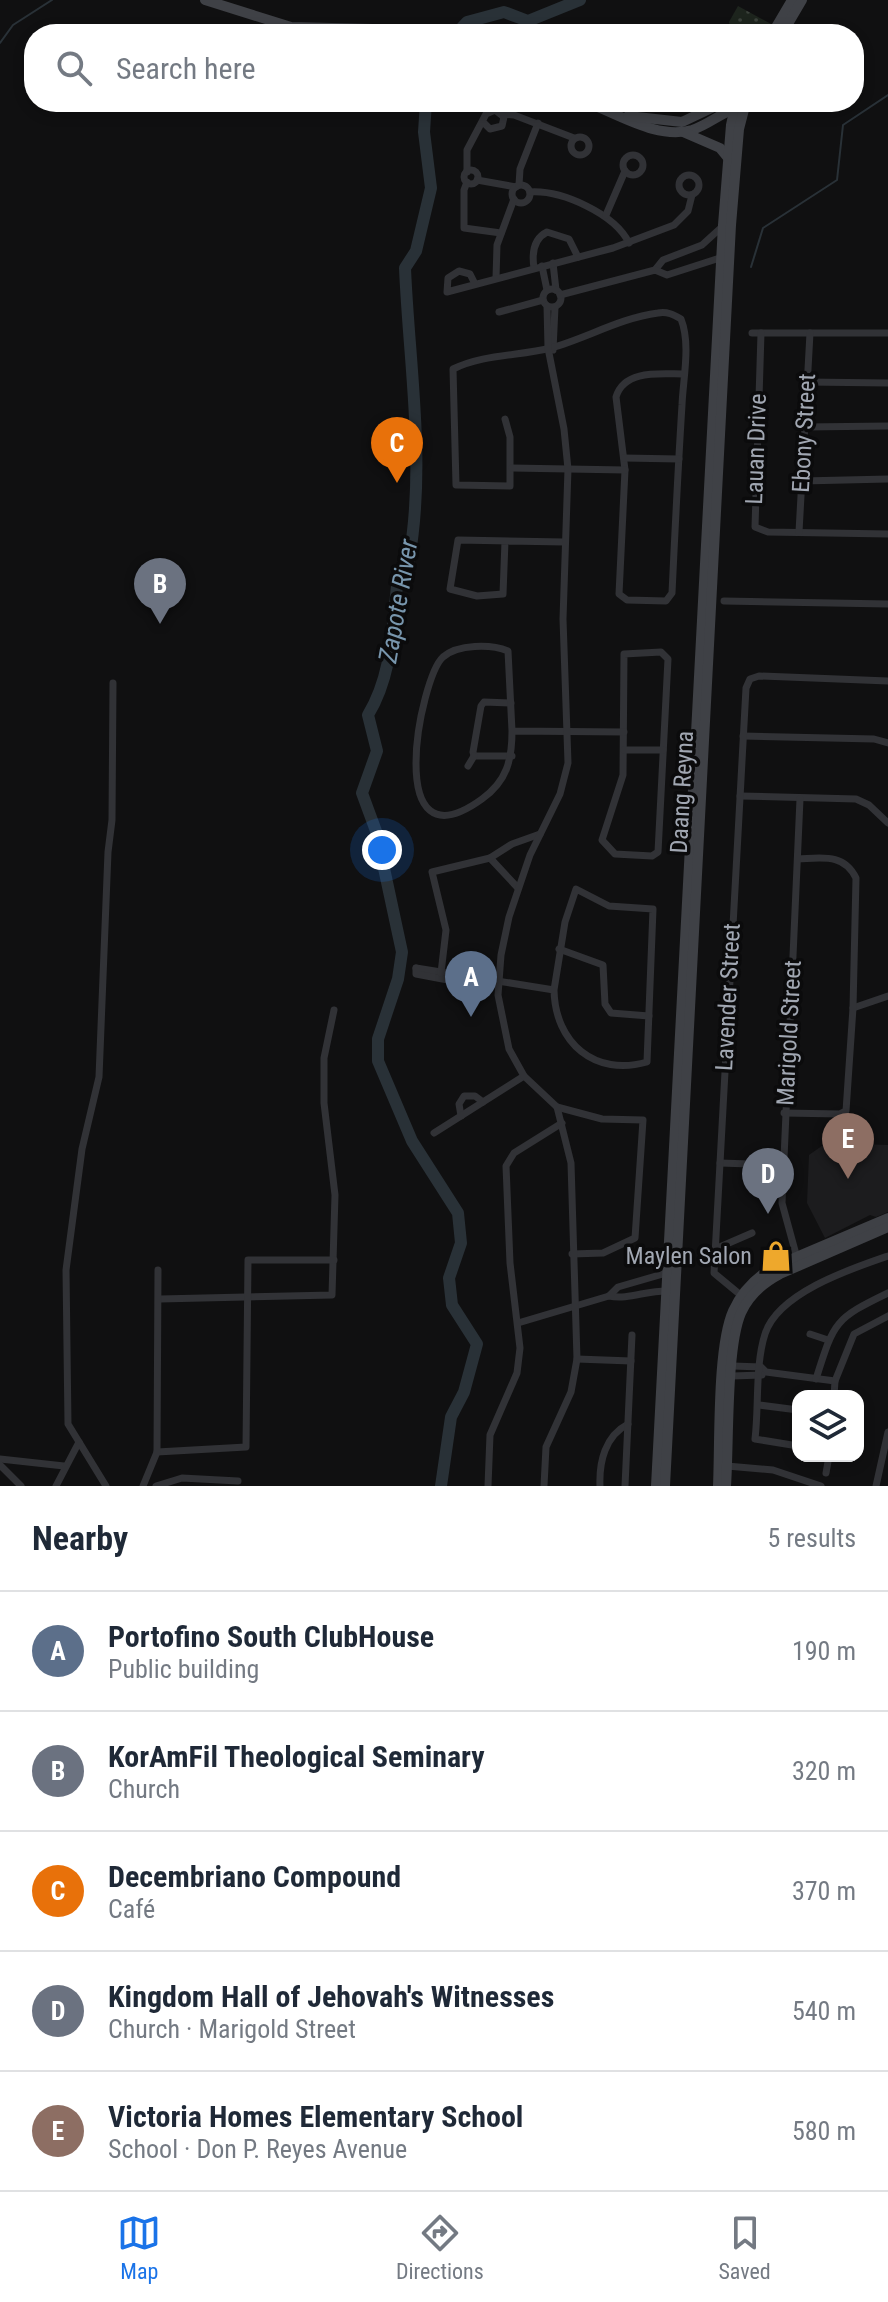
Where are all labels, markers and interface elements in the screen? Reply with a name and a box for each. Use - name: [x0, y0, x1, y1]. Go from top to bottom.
- search box: [24, 24, 864, 112]
- icon: search: [52, 46, 96, 90]
- text: Search here: [116, 51, 256, 86]
- street label: Ebony Street: [787, 373, 821, 493]
- street label: Lauan Drive: [740, 393, 772, 505]
- pin: C: [371, 417, 423, 483]
- water label: Zapote River: [372, 536, 424, 666]
- pin: B: [134, 558, 186, 624]
- street label: Daang Reyna: [665, 730, 699, 854]
- your location: [362, 830, 402, 870]
- street label: Lavender Street: [710, 922, 746, 1072]
- pin: A: [445, 951, 497, 1017]
- street label: Marigold Street: [771, 960, 807, 1106]
- pin: E: [822, 1113, 874, 1179]
- pin: D: [742, 1148, 794, 1214]
- shop icon: Maylen Salon: [759, 1239, 793, 1273]
- place label: Maylen Salon: [626, 1242, 752, 1270]
- map controls: [792, 1390, 864, 1462]
- button: layers: [792, 1390, 864, 1462]
- text: Nearby: [32, 1518, 128, 1558]
- text: 5 results: [767, 1523, 856, 1553]
- text: Portofino South ClubHouse: [108, 1619, 434, 1654]
- text: A: [50, 1636, 66, 1666]
- text: 190 m: [792, 1636, 856, 1666]
- text: Public building: [108, 1654, 259, 1684]
- text: KorAmFil Theological Seminary: [108, 1739, 485, 1774]
- text: B: [51, 1756, 65, 1786]
- text: 320 m: [792, 1756, 856, 1786]
- text: Church: [108, 1774, 180, 1804]
- text: Decembriano Compound: [108, 1859, 401, 1894]
- text: C: [51, 1876, 65, 1906]
- text: 370 m: [792, 1876, 856, 1906]
- text: Café: [108, 1894, 155, 1924]
- text: Kingdom Hall of Jehovah's Witnesses: [108, 1979, 554, 2014]
- text: D: [51, 1996, 65, 2026]
- text: 540 m: [792, 1996, 856, 2026]
- text: Church · Marigold Street: [108, 2014, 356, 2044]
- text: Victoria Homes Elementary School: [108, 2099, 523, 2134]
- text: E: [52, 2116, 64, 2146]
- text: 580 m: [792, 2116, 856, 2146]
- text: School · Don P. Reyes Avenue: [108, 2134, 407, 2164]
- tab: Map: [117, 2211, 161, 2284]
- tab: Directions: [396, 2211, 484, 2284]
- tab: Saved: [718, 2211, 771, 2284]

